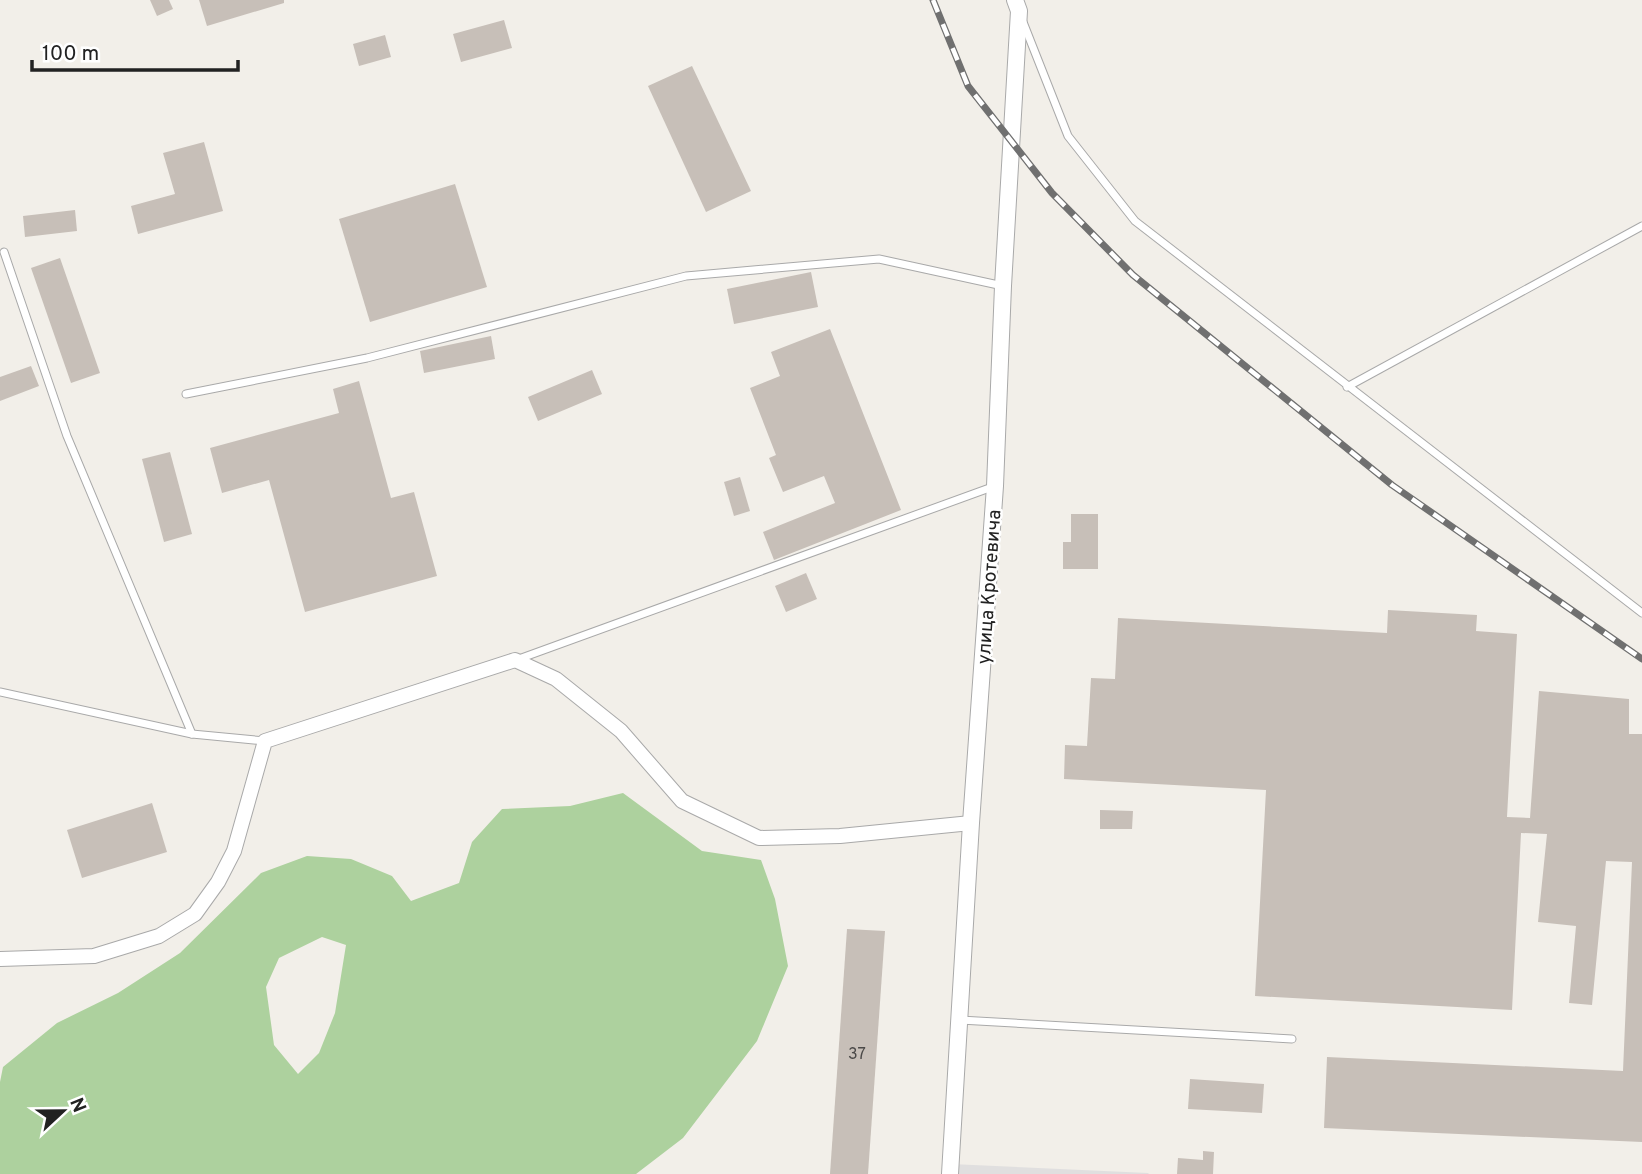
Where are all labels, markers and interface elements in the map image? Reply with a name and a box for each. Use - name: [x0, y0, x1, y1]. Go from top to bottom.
- scale bar: [32, 28, 238, 72]
- text: 100 m: [42, 41, 99, 68]
- street label: улица Кротевича: [973, 509, 1007, 665]
- house number: 37: [848, 1045, 866, 1065]
- north arrow: [28, 1076, 98, 1146]
- text: N: [63, 1095, 91, 1116]

